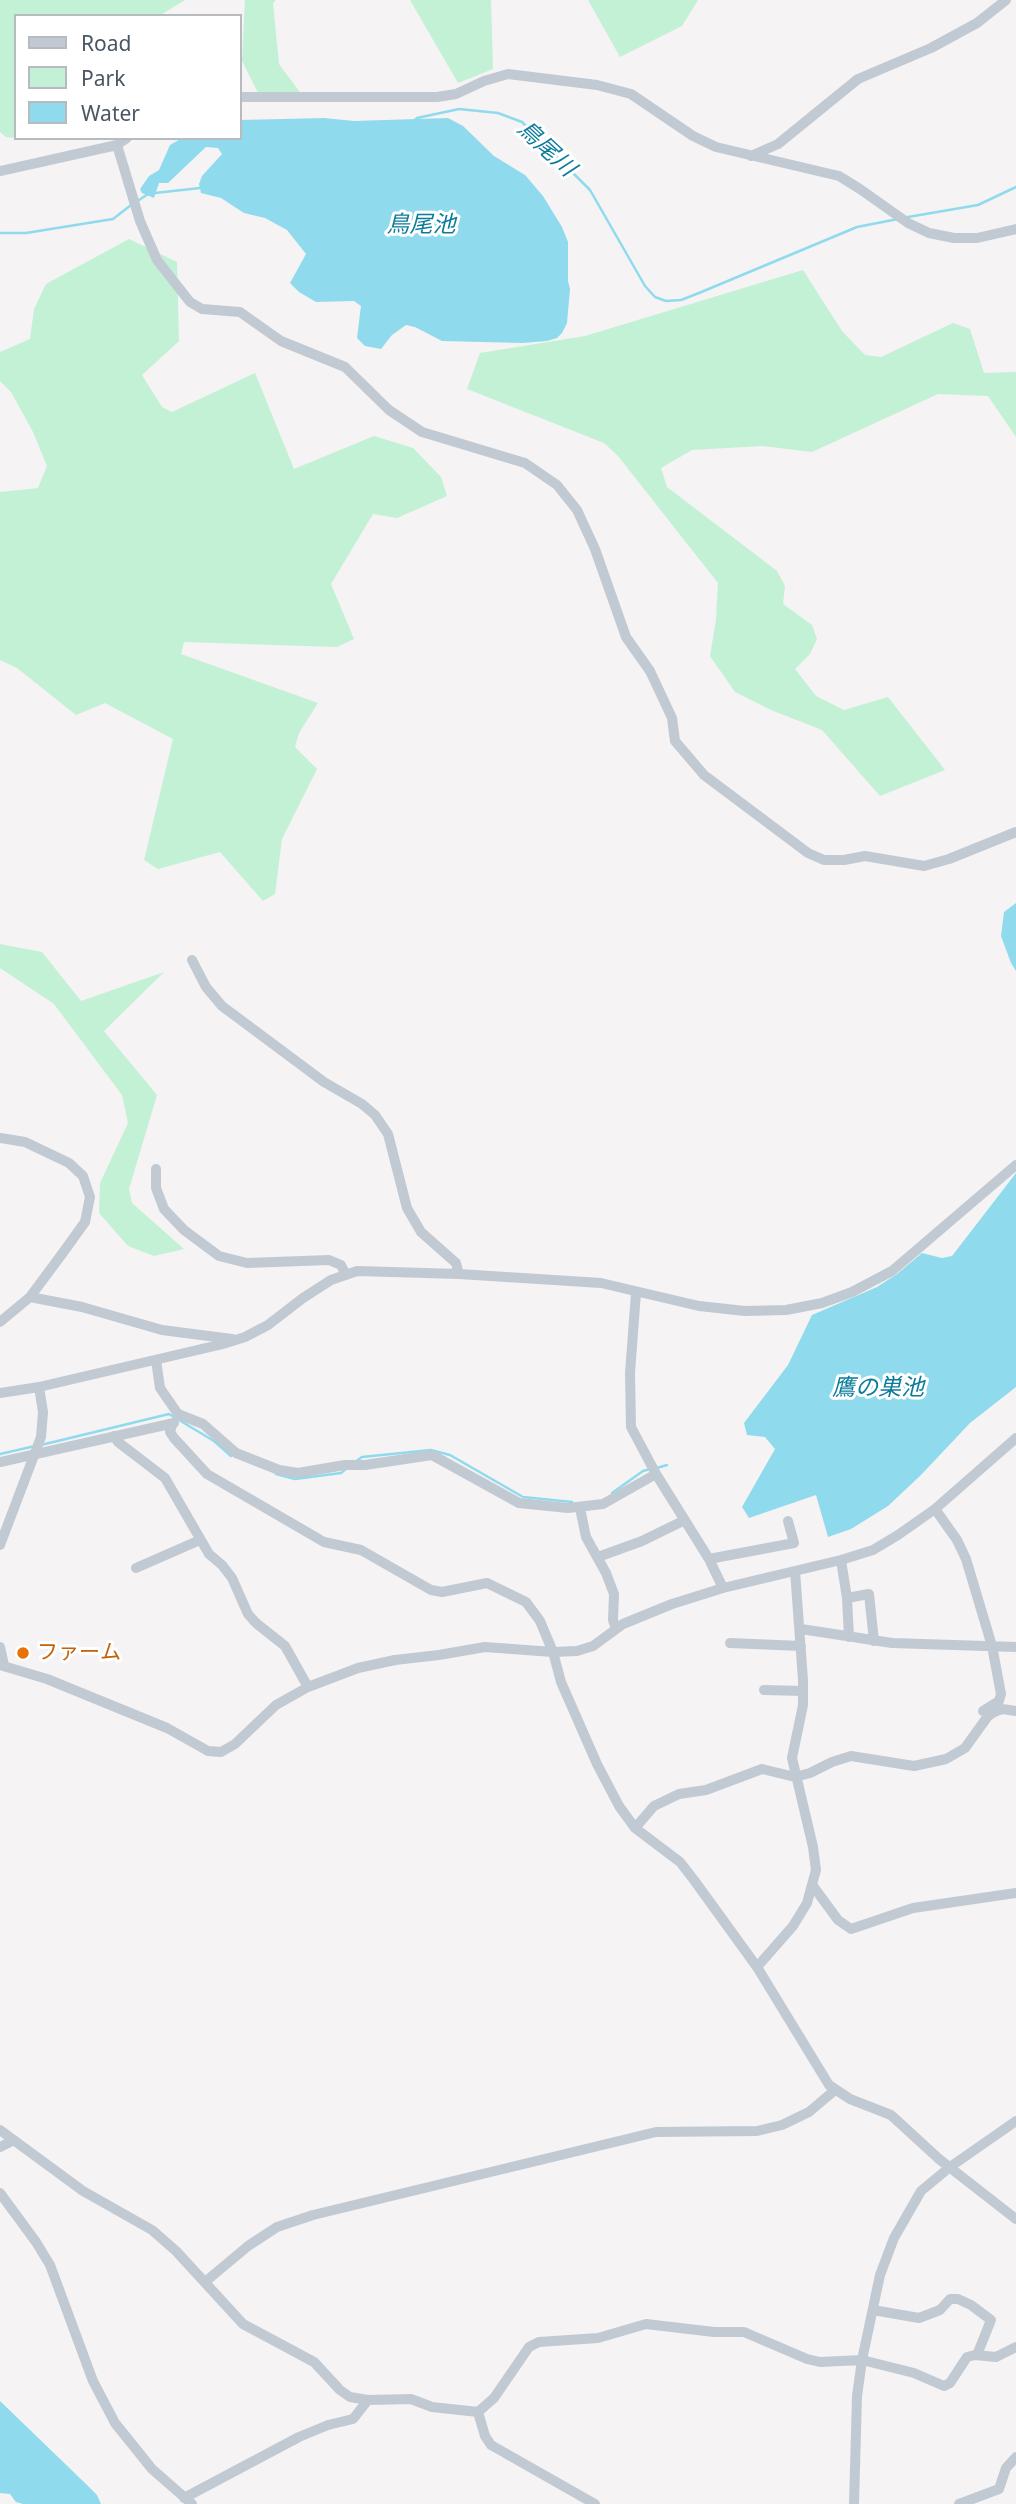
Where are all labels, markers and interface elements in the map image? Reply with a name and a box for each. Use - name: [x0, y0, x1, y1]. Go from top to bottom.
- legend: [14, 14, 242, 140]
- text: Road: [81, 29, 131, 57]
- text: Park: [81, 64, 125, 92]
- text: Water: [81, 99, 140, 127]
- water label: 鳥尾川: [511, 115, 581, 183]
- water label: 鳥尾池: [387, 211, 455, 239]
- water label: 鷹の巣池: [832, 1374, 924, 1402]
- place label: ファーム: [37, 1640, 121, 1666]
- marker: ファーム: [15, 1645, 31, 1661]

